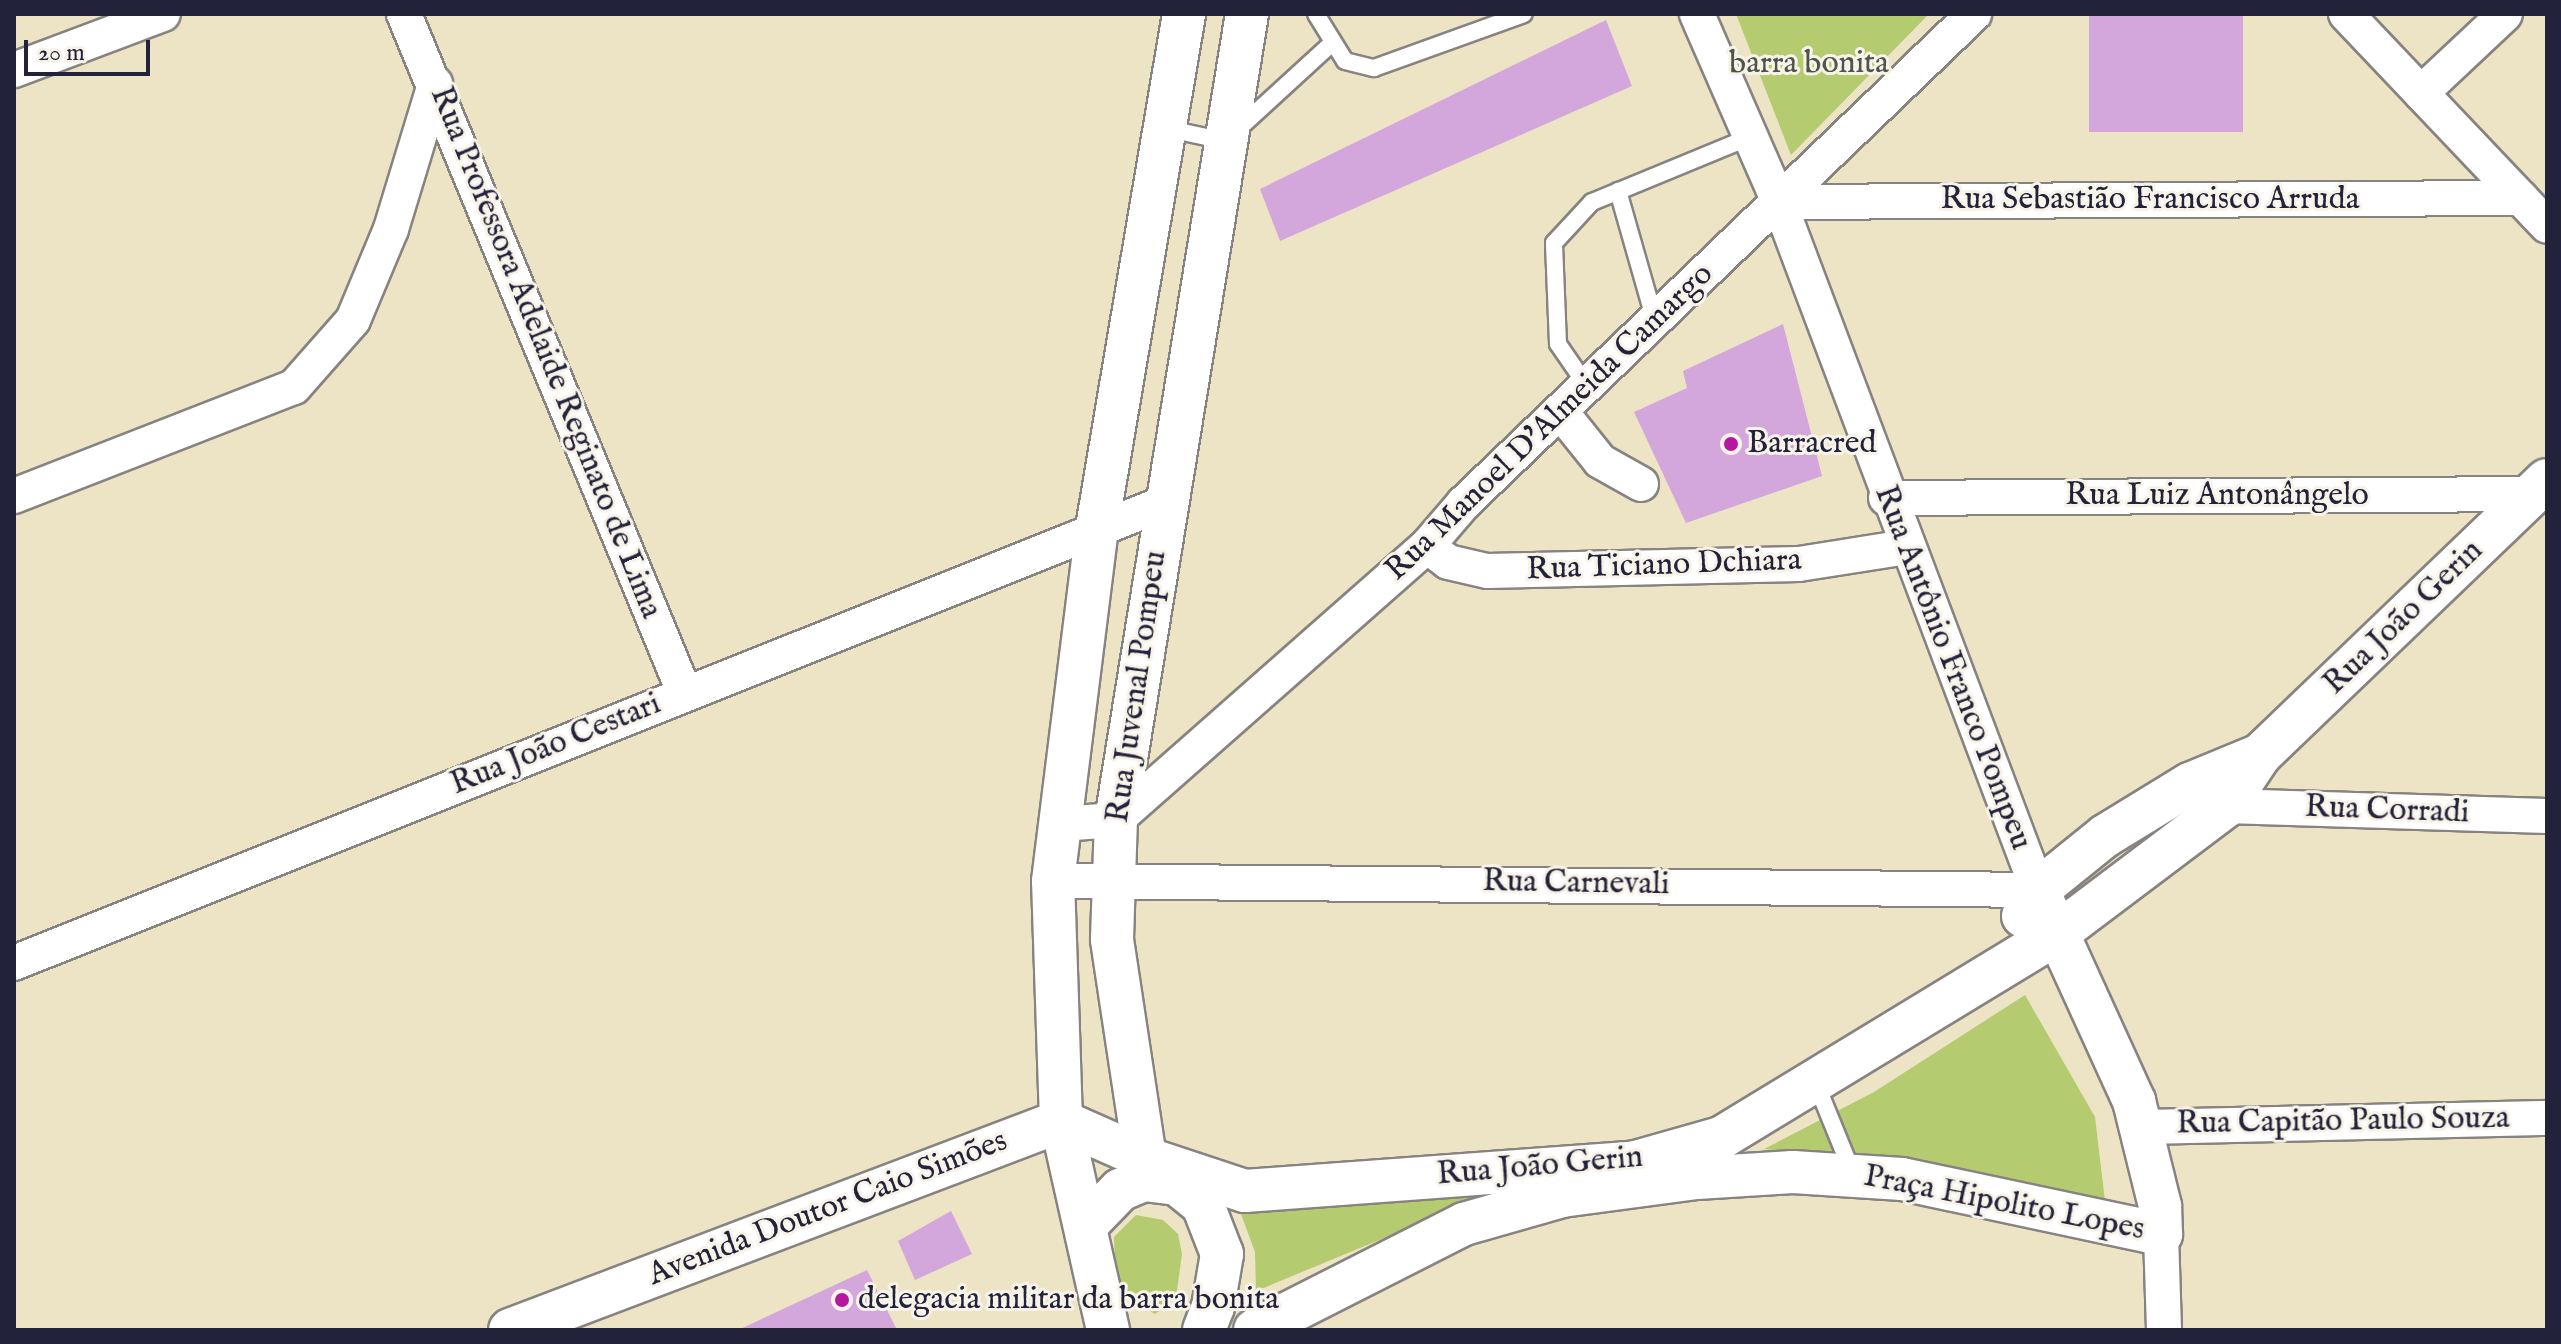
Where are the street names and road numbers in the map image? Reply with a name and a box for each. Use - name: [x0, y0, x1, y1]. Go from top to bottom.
- street label: Rua Professora Adelaide Reginato de Lima: [420, 82, 670, 624]
- street label: Rua Sebastião Francisco Arruda: [1940, 181, 2360, 219]
- street label: Rua Manoel D'Almeida Camargo: [1378, 256, 1722, 590]
- street label: Rua Luiz Antonângelo: [2065, 477, 2369, 515]
- street label: Rua Antônio Franco Pompeu: [1865, 481, 2039, 855]
- street label: Rua João Gerin: [2316, 532, 2492, 704]
- street label: Rua Ticiano Dchiara: [1526, 542, 1802, 590]
- street label: Rua Juvenal Pompeu: [1100, 549, 1176, 825]
- street label: Rua João Cestari: [445, 685, 667, 805]
- street label: Rua Corradi: [2304, 789, 2470, 833]
- street label: Rua Carnevali: [1482, 863, 1670, 905]
- street label: Rua Capitão Paulo Souza: [2176, 1100, 2510, 1144]
- street label: Avenida Doutor Caio Simões: [643, 1123, 1013, 1295]
- street label: Rua João Gerin: [1435, 1139, 1645, 1195]
- street label: Praça Hipolito Lopes: [1860, 1158, 2148, 1250]

